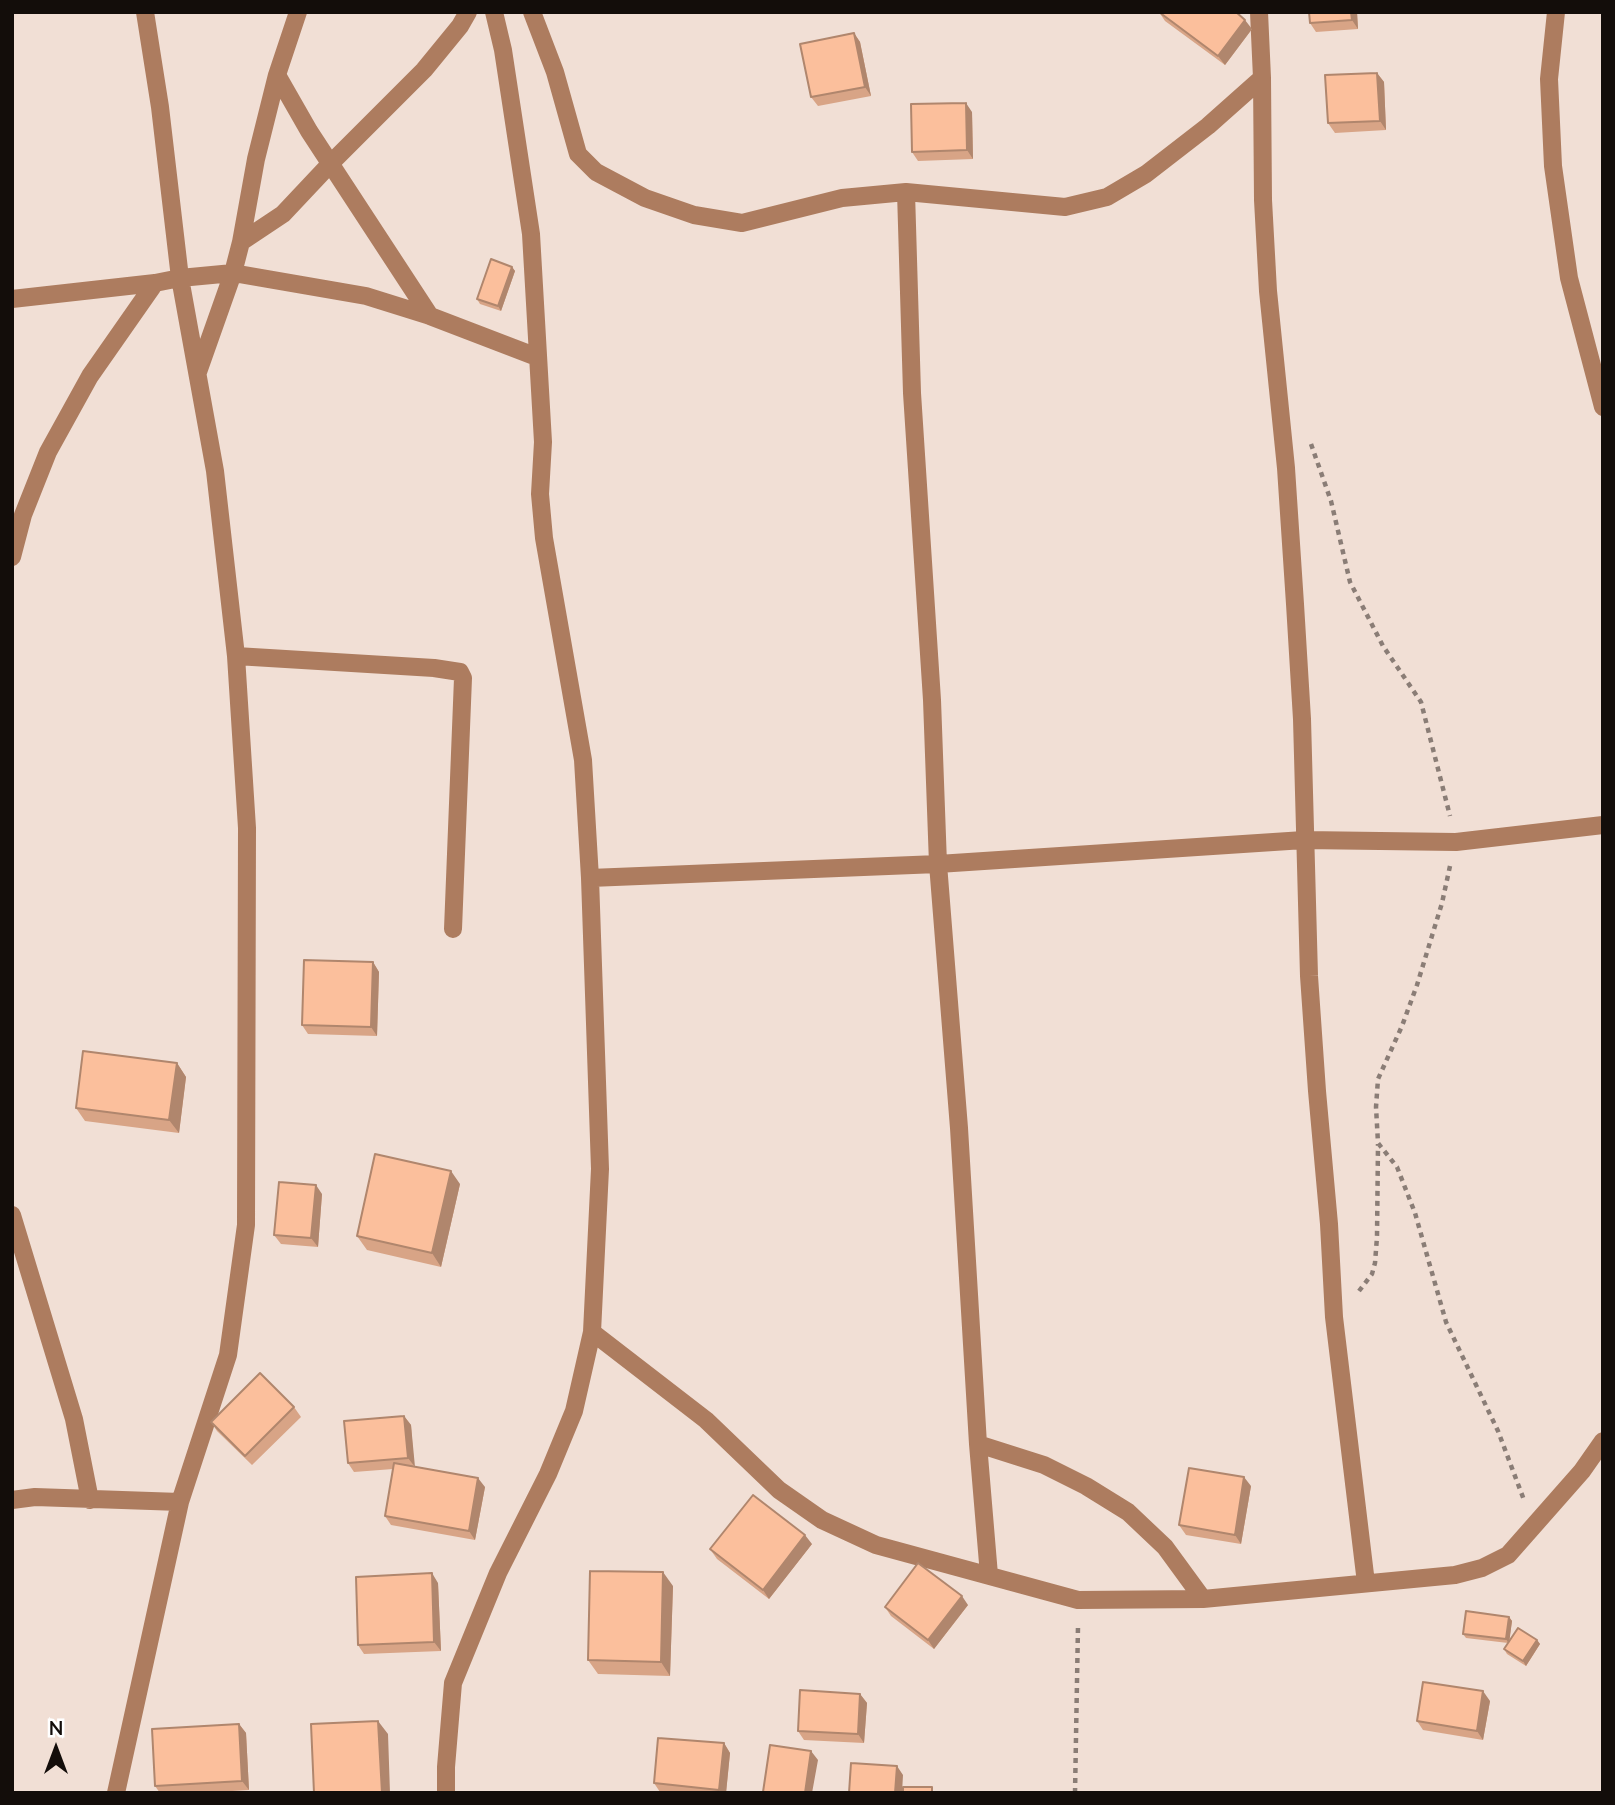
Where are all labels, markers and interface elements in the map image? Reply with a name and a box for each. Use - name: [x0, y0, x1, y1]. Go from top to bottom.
- north arrow: [21, 1714, 91, 1784]
- text: N: [49, 1716, 63, 1739]

